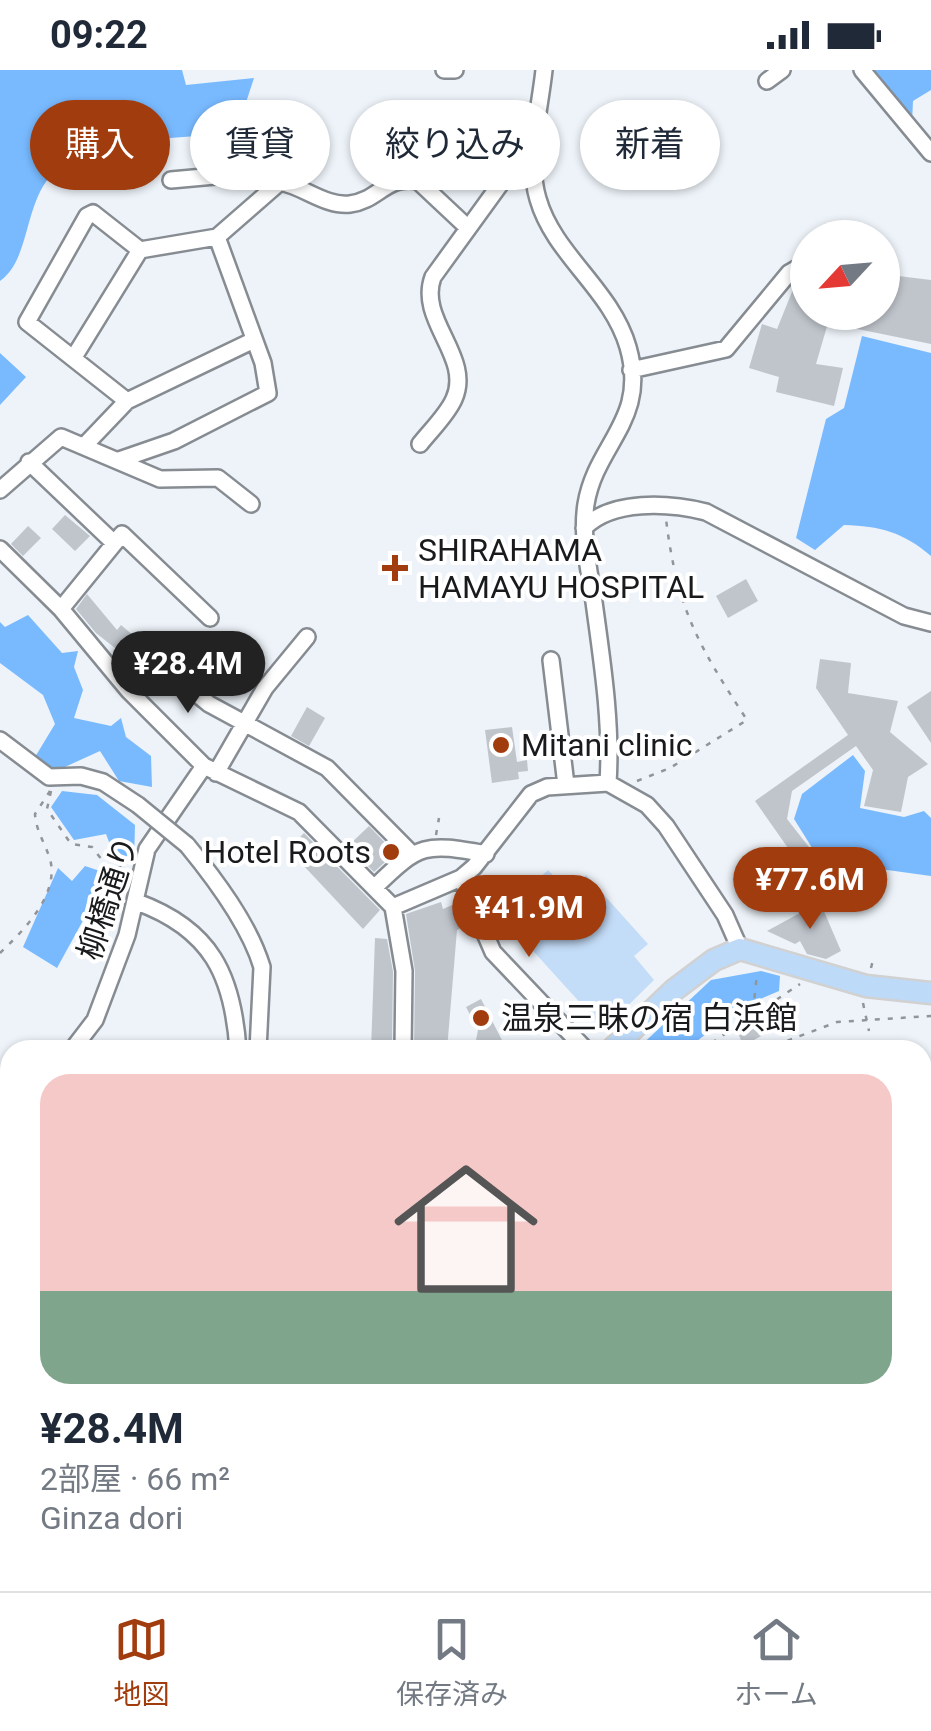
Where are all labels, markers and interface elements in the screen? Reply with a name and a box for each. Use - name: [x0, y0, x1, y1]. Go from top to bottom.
- text: 09:22: [50, 13, 148, 57]
- chip: 購入: [30, 100, 170, 190]
- chip: 賃貸: [190, 100, 330, 190]
- chip: 絞り込み: [350, 100, 560, 190]
- chip: 新着: [580, 100, 720, 190]
- north arrow: [790, 220, 900, 330]
- map controls: [790, 220, 900, 330]
- place label: SHIRAHAMA HAMAYU HOSPITAL: [418, 531, 704, 606]
- marker: SHIRAHAMA HAMAYU HOSPITAL: [382, 555, 408, 581]
- pin: ¥28.4M: [107, 631, 269, 716]
- text: ¥28.4M: [133, 644, 243, 682]
- place label: Mitani clinic: [521, 726, 693, 764]
- marker: Mitani clinic: [490, 734, 512, 756]
- street label: 柳橋通り: [70, 831, 146, 965]
- place label: Hotel Roots: [204, 833, 371, 871]
- marker: Hotel Roots: [380, 841, 402, 863]
- pin: ¥77.6M: [729, 847, 891, 932]
- text: ¥77.6M: [755, 860, 865, 898]
- pin: ¥41.9M: [448, 875, 610, 960]
- text: ¥41.9M: [474, 888, 584, 926]
- place label: 温泉三昧の宿 白浜館: [501, 999, 797, 1037]
- marker: 温泉三昧の宿 白浜館: [470, 1007, 492, 1029]
- icon: home: [376, 1139, 556, 1319]
- text: ¥28.4M: [40, 1404, 184, 1453]
- text: 2部屋 · 66 m²: [40, 1460, 230, 1498]
- text: Ginza dori: [40, 1499, 183, 1537]
- tab: 地図: [113, 1612, 169, 1712]
- tab: 保存済み: [396, 1612, 508, 1712]
- tab: ホーム: [735, 1612, 818, 1712]

